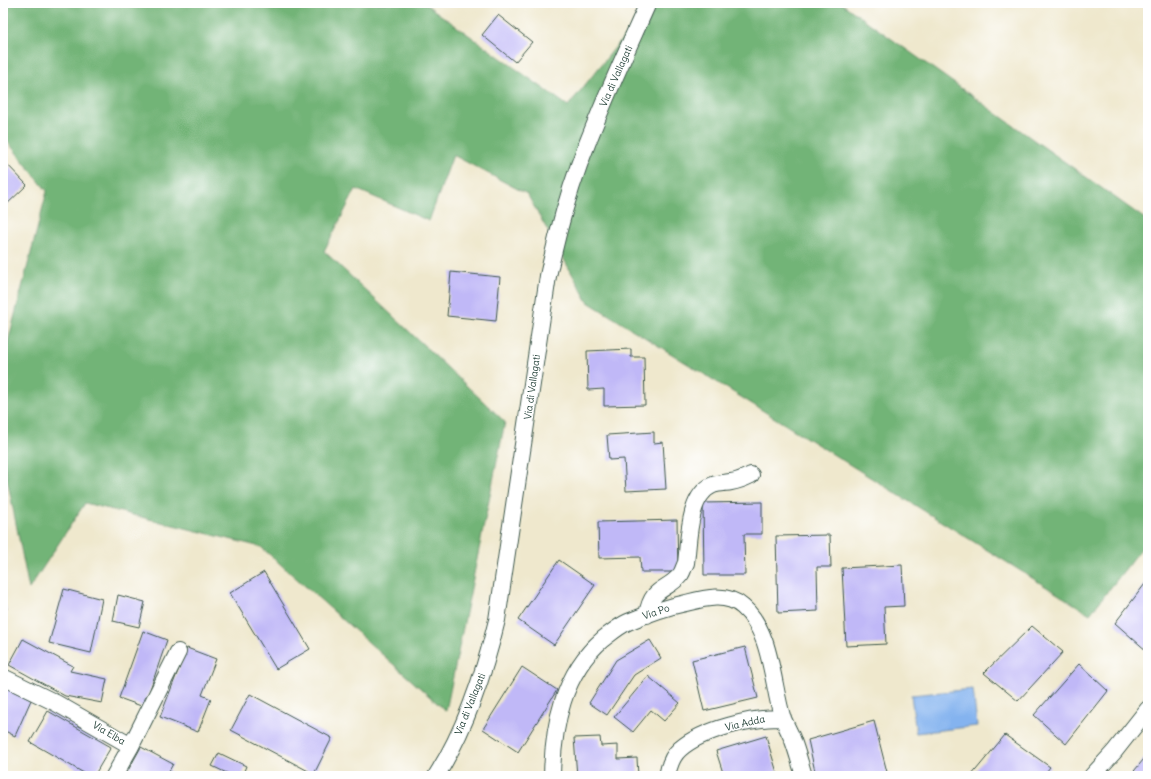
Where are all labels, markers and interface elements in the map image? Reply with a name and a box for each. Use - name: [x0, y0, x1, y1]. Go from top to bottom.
- street label: Via di Vallagati: [597, 43, 635, 109]
- street label: Via di Vallagati: [521, 354, 543, 420]
- street label: Via Po: [641, 601, 672, 623]
- street label: Via di Vallagati: [452, 671, 488, 737]
- street label: Via Adda: [724, 712, 766, 734]
- street label: Via Elba: [90, 718, 128, 748]

